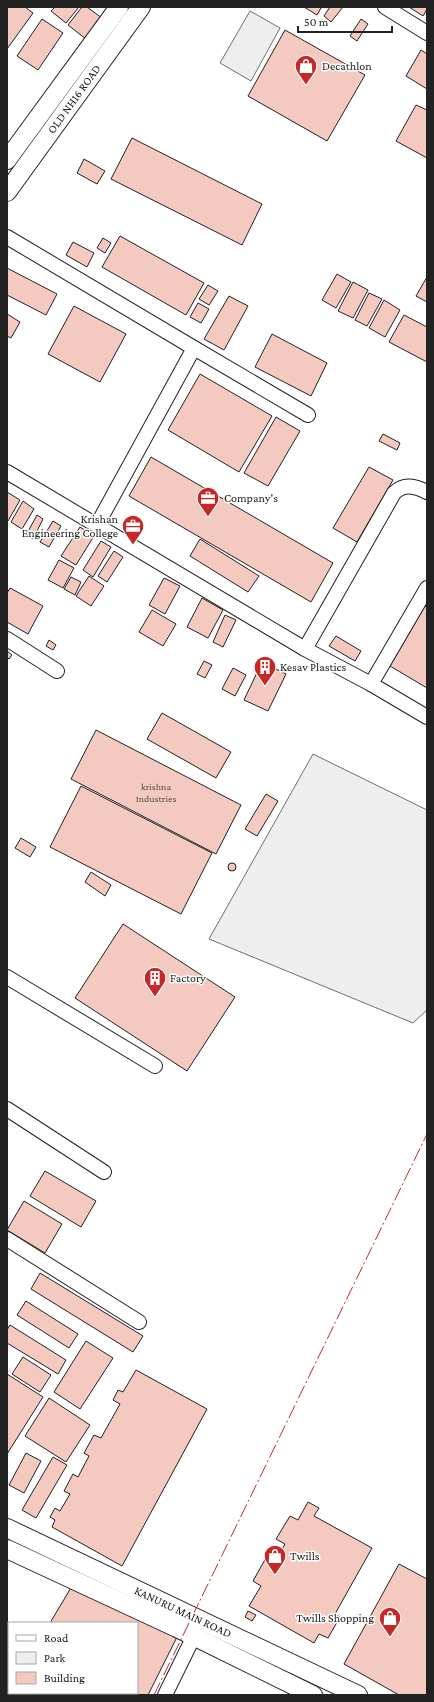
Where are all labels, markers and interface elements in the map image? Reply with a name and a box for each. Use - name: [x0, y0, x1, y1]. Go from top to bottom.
- scale bar: [298, 8, 392, 34]
- text: 50 m: [304, 15, 329, 29]
- shop icon: Decathlon: [293, 53, 319, 86]
- place label: Decathlon: [322, 59, 372, 73]
- street label: OLD NH16 ROAD: [44, 62, 104, 136]
- office icon: Company's: [195, 485, 221, 518]
- place label: Company's: [224, 491, 278, 505]
- place label: Krishan Engineering College: [22, 512, 119, 540]
- office icon: Krishan Engineering College: [120, 513, 146, 546]
- building icon: Kesav Plastics: [252, 654, 278, 687]
- place label: Kesav Plastics: [280, 660, 347, 674]
- house number: krishna Industries: [136, 781, 176, 804]
- building icon: Factory: [142, 965, 168, 998]
- place label: Factory: [170, 971, 206, 985]
- shop icon: Twills: [262, 1543, 288, 1576]
- place label: Twills: [290, 1549, 320, 1563]
- street label: KANURU MAIN ROAD: [132, 1583, 234, 1641]
- shop icon: Twills Shopping: [377, 1605, 403, 1638]
- place label: Twills Shopping: [296, 1611, 374, 1625]
- legend: [8, 1622, 138, 1694]
- text: Road: [44, 1631, 69, 1645]
- text: Park: [44, 1651, 66, 1665]
- text: Building: [44, 1671, 85, 1685]

